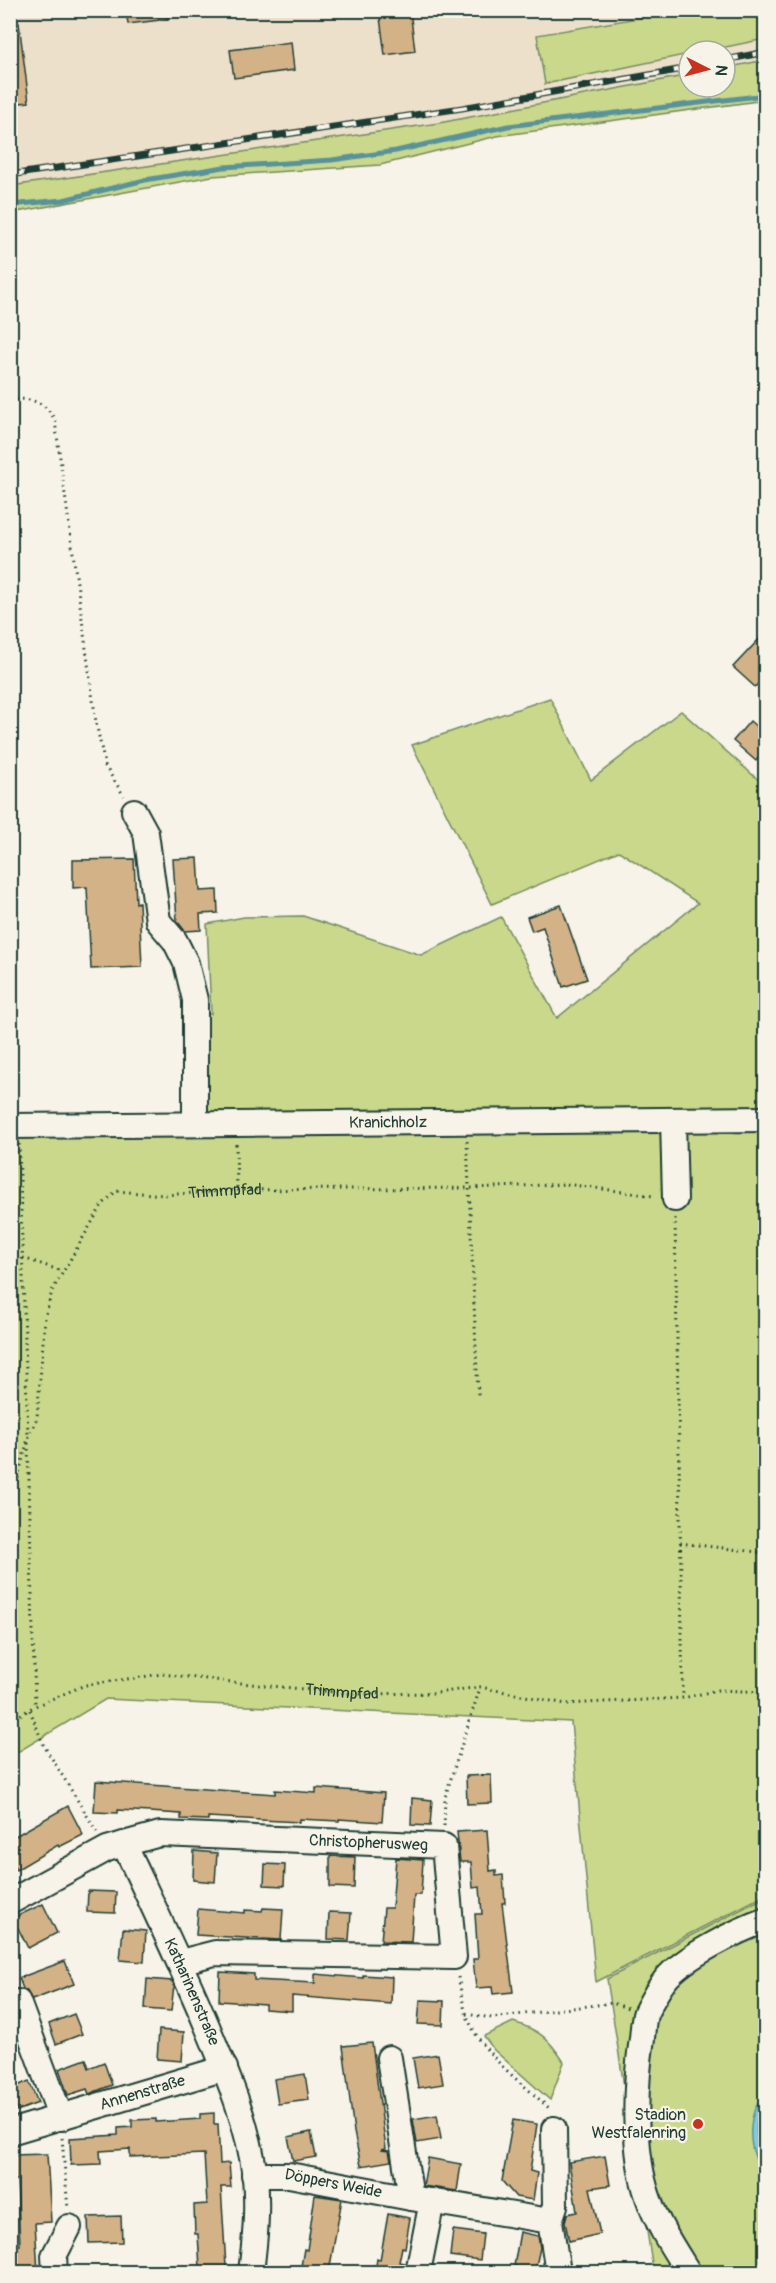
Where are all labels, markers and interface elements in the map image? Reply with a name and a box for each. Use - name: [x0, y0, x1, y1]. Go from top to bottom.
- north arrow: [677, 39, 737, 99]
- text: N: [710, 64, 731, 77]
- street label: Kranichholz: [349, 1112, 427, 1133]
- street label: Trimmpfad: [188, 1180, 262, 1203]
- street label: Trimmpfad: [304, 1679, 379, 1704]
- street label: Christopherusweg: [309, 1830, 428, 1855]
- street label: Katharinenstraße: [159, 1935, 224, 2049]
- street label: Annenstraße: [97, 2070, 188, 2115]
- place label: Stadion Westfalenring: [592, 2105, 686, 2143]
- marker: Stadion Westfalenring: [691, 2117, 705, 2131]
- street label: Döppers Weide: [283, 2164, 384, 2202]

